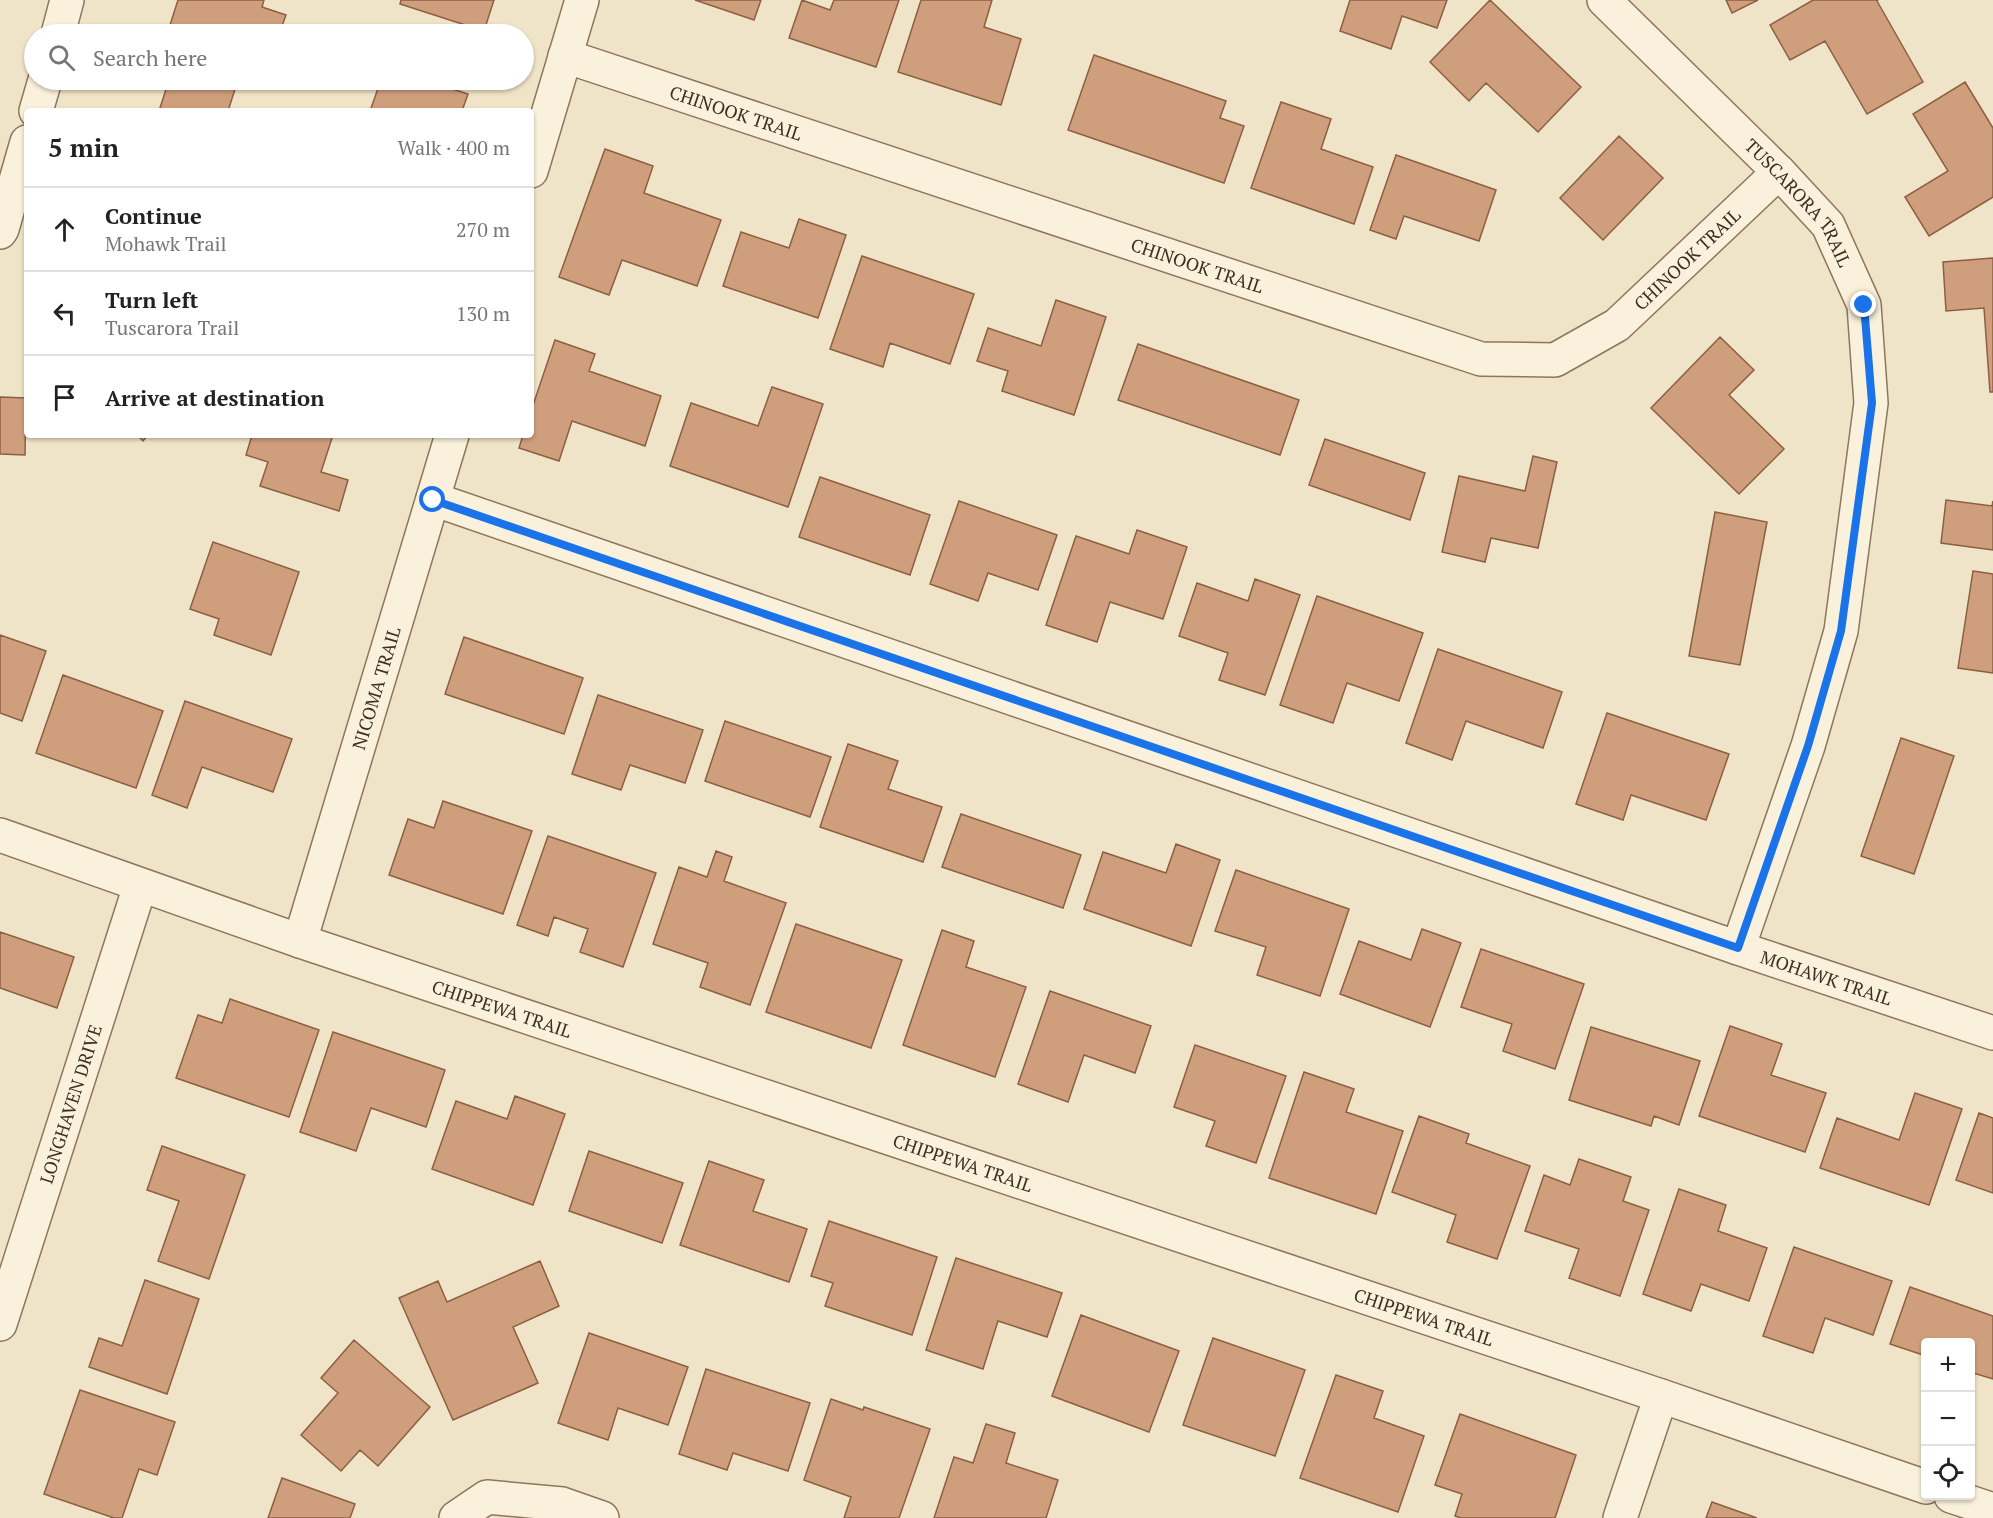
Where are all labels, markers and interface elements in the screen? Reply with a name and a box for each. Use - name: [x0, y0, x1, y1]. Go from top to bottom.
- search box: [24, 24, 534, 90]
- icon: search: [45, 41, 78, 74]
- text: Search here: [93, 43, 207, 72]
- street label: CHINOOK TRAIL: [667, 79, 805, 146]
- text: 5 min: [48, 130, 119, 164]
- street label: TUSCARORA TRAIL: [1740, 133, 1857, 270]
- text: Walk · 400 m: [398, 134, 510, 161]
- text: Continue: [105, 201, 202, 230]
- street label: CHINOOK TRAIL: [1628, 203, 1745, 315]
- icon: ahead: [48, 213, 81, 246]
- text: 270 m: [456, 216, 510, 243]
- text: Mohawk Trail: [105, 230, 227, 257]
- street label: CHINOOK TRAIL: [1128, 232, 1267, 298]
- text: Turn left: [105, 285, 198, 314]
- route end: [1850, 291, 1876, 317]
- icon: left: [48, 297, 81, 330]
- text: 130 m: [456, 300, 510, 327]
- text: Tuscarora Trail: [105, 314, 239, 341]
- icon: arrive: [48, 381, 81, 414]
- text: Arrive at destination: [105, 383, 324, 412]
- route start: [419, 486, 445, 512]
- street label: NICOMA TRAIL: [346, 624, 406, 752]
- street label: MOHAWK TRAIL: [1758, 944, 1895, 1010]
- street label: CHIPPEWA TRAIL: [429, 974, 575, 1043]
- street label: LONGHAVEN DRIVE: [34, 1021, 107, 1187]
- street label: CHIPPEWA TRAIL: [890, 1128, 1036, 1197]
- street label: CHIPPEWA TRAIL: [1351, 1282, 1497, 1351]
- map controls: [1921, 1338, 1975, 1500]
- button: +: [1921, 1338, 1975, 1392]
- button: −: [1921, 1392, 1975, 1446]
- button: locate: [1921, 1446, 1975, 1500]

